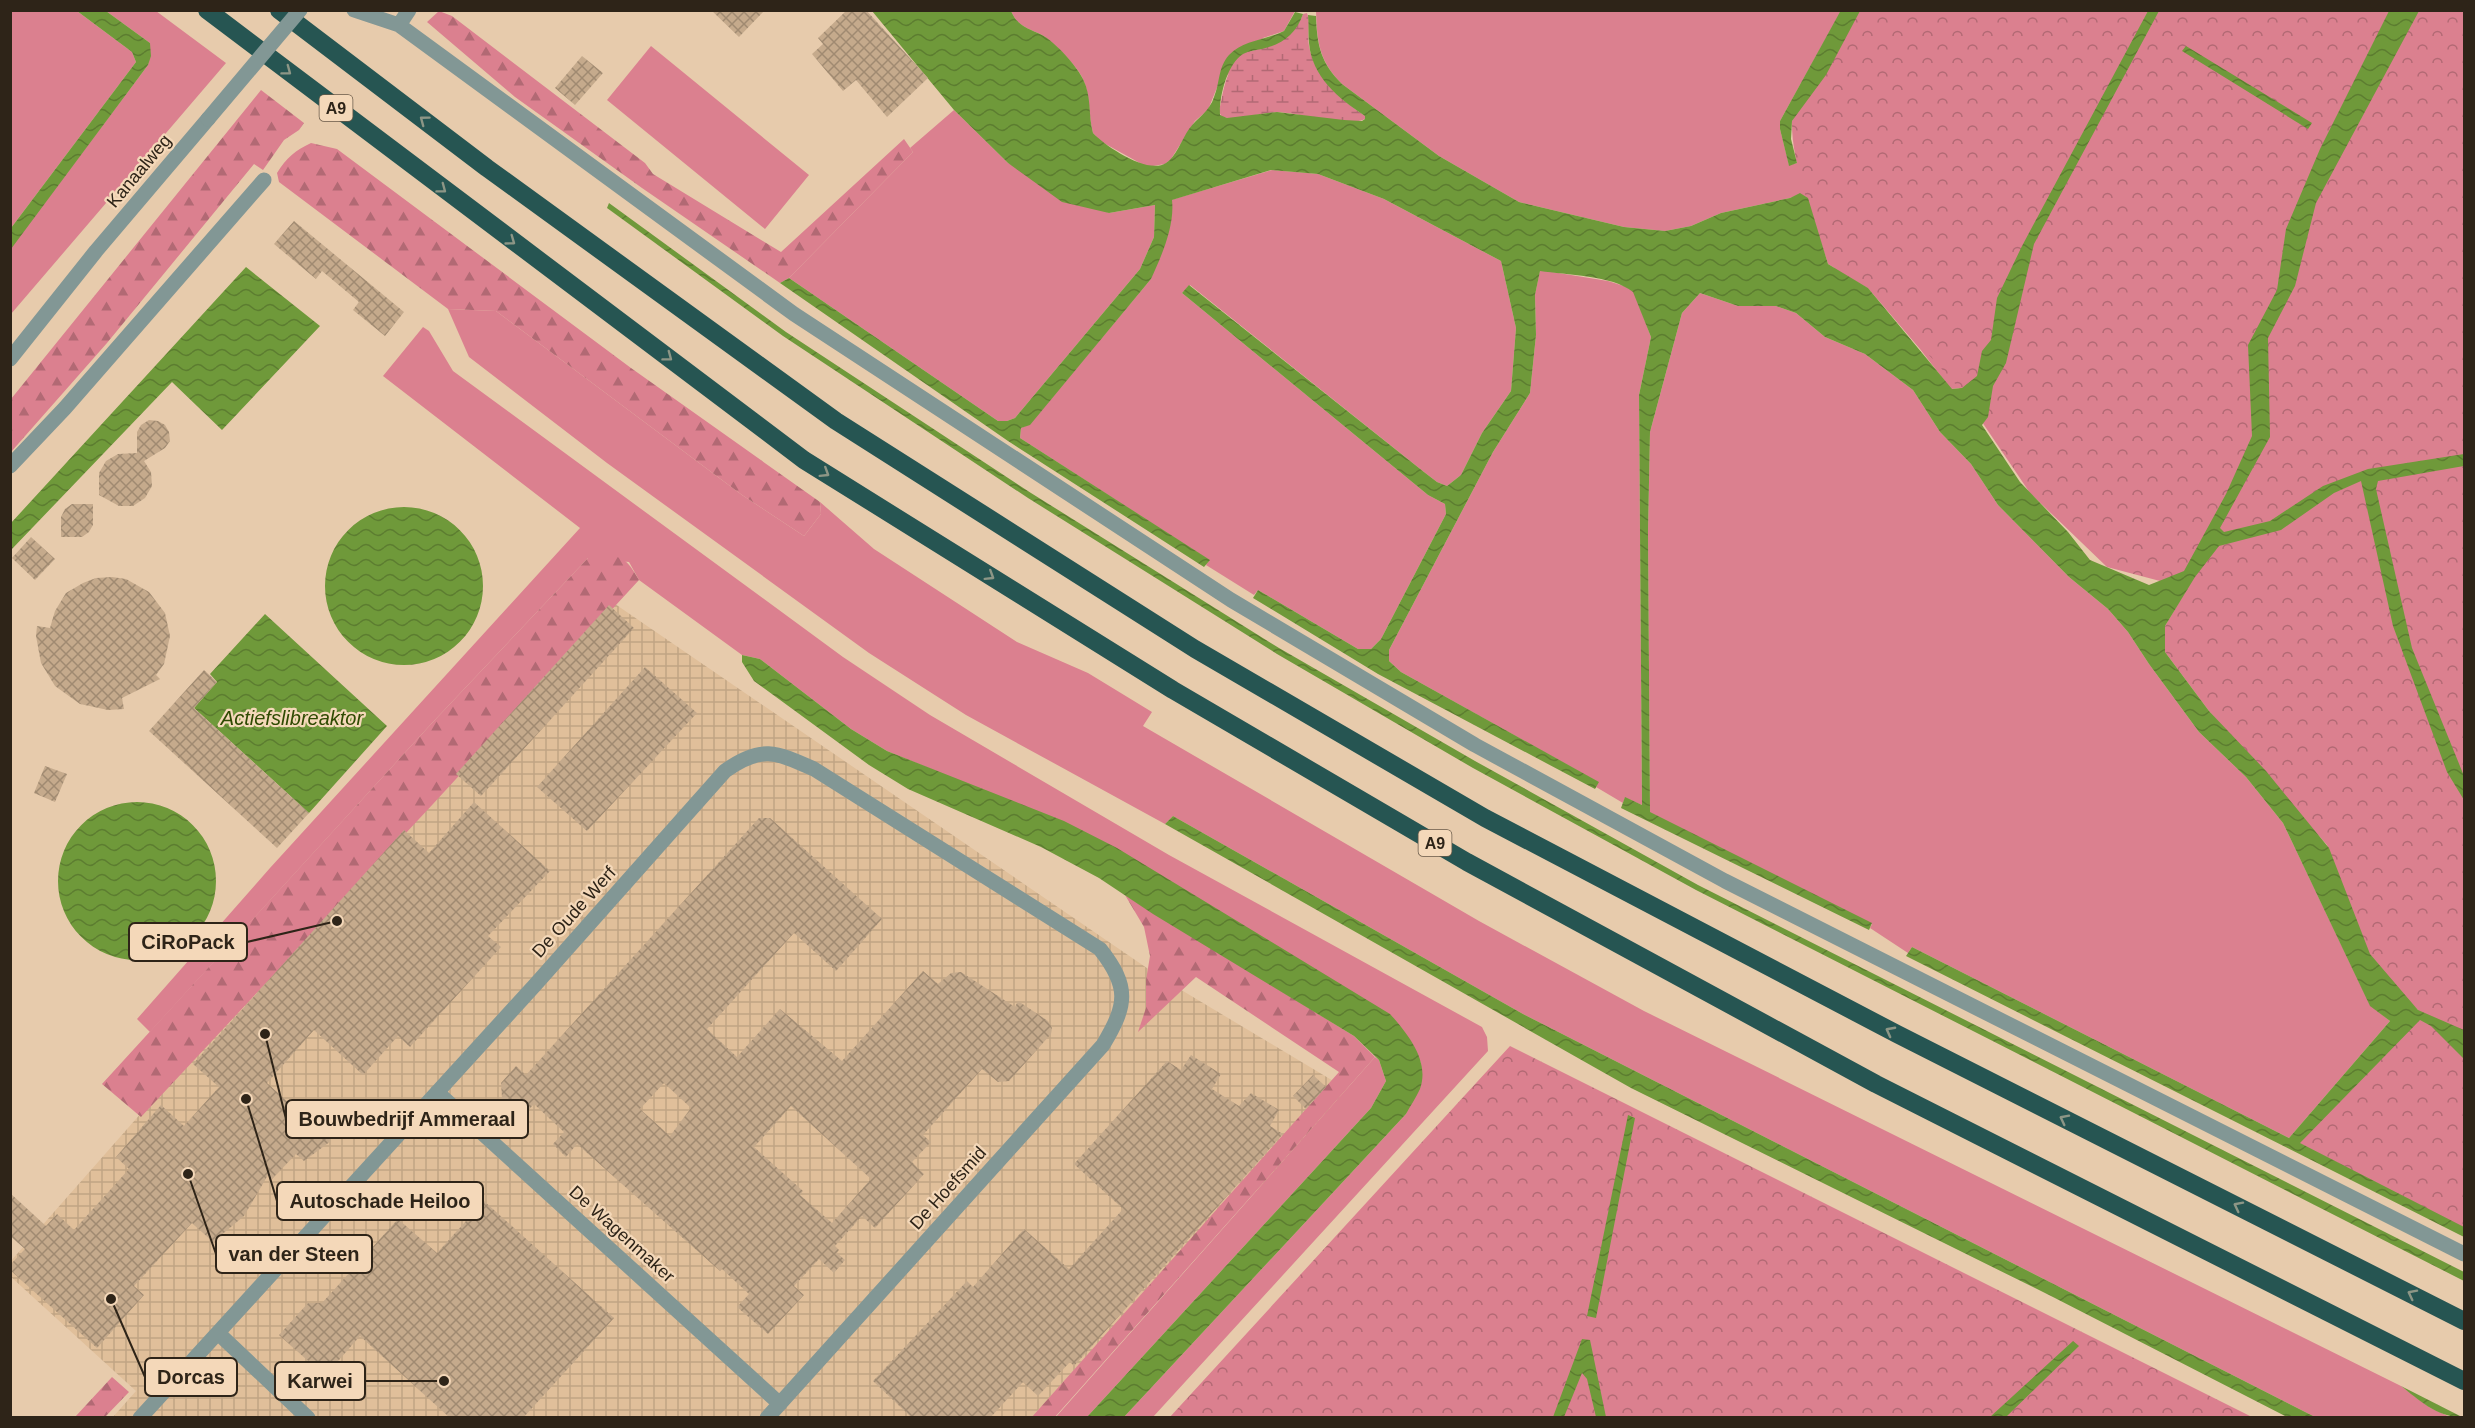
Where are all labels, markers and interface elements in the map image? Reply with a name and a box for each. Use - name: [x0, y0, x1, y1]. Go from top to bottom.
- one-way arrow: [280, 64, 291, 75]
- road number: A9: [320, 95, 352, 121]
- one-way arrow: [419, 116, 430, 127]
- street label: Kanaalweg: [103, 130, 175, 212]
- one-way arrow: [435, 182, 446, 193]
- one-way arrow: [505, 234, 516, 245]
- one-way arrow: [661, 350, 672, 361]
- one-way arrow: [818, 466, 829, 477]
- one-way arrow: [984, 569, 995, 580]
- water label: Actiefslibreaktor: [220, 707, 364, 729]
- road number: A9: [1418, 830, 1452, 856]
- street label: De Oude Werf: [528, 862, 620, 961]
- callout: CiRoPack: [129, 923, 247, 961]
- text: CiRoPack: [141, 931, 236, 953]
- one-way arrow: [1885, 1026, 1896, 1038]
- callout: Bouwbedrijf Ammeraal: [286, 1100, 528, 1138]
- text: Bouwbedrijf Ammeraal: [298, 1108, 516, 1130]
- one-way arrow: [2060, 1114, 2071, 1126]
- street label: De Hoefsmid: [906, 1143, 990, 1233]
- callout: Autoschade Heiloo: [277, 1182, 483, 1220]
- street label: De Wagenmaker: [565, 1182, 679, 1286]
- text: Autoschade Heiloo: [289, 1190, 471, 1212]
- one-way arrow: [2234, 1202, 2245, 1214]
- callout: van der Steen: [216, 1235, 372, 1273]
- text: van der Steen: [228, 1243, 360, 1265]
- one-way arrow: [2408, 1290, 2419, 1302]
- callout: Dorcas: [145, 1358, 237, 1396]
- callout: Karwei: [275, 1362, 365, 1400]
- text: Dorcas: [157, 1366, 225, 1388]
- text: Karwei: [287, 1370, 353, 1392]

